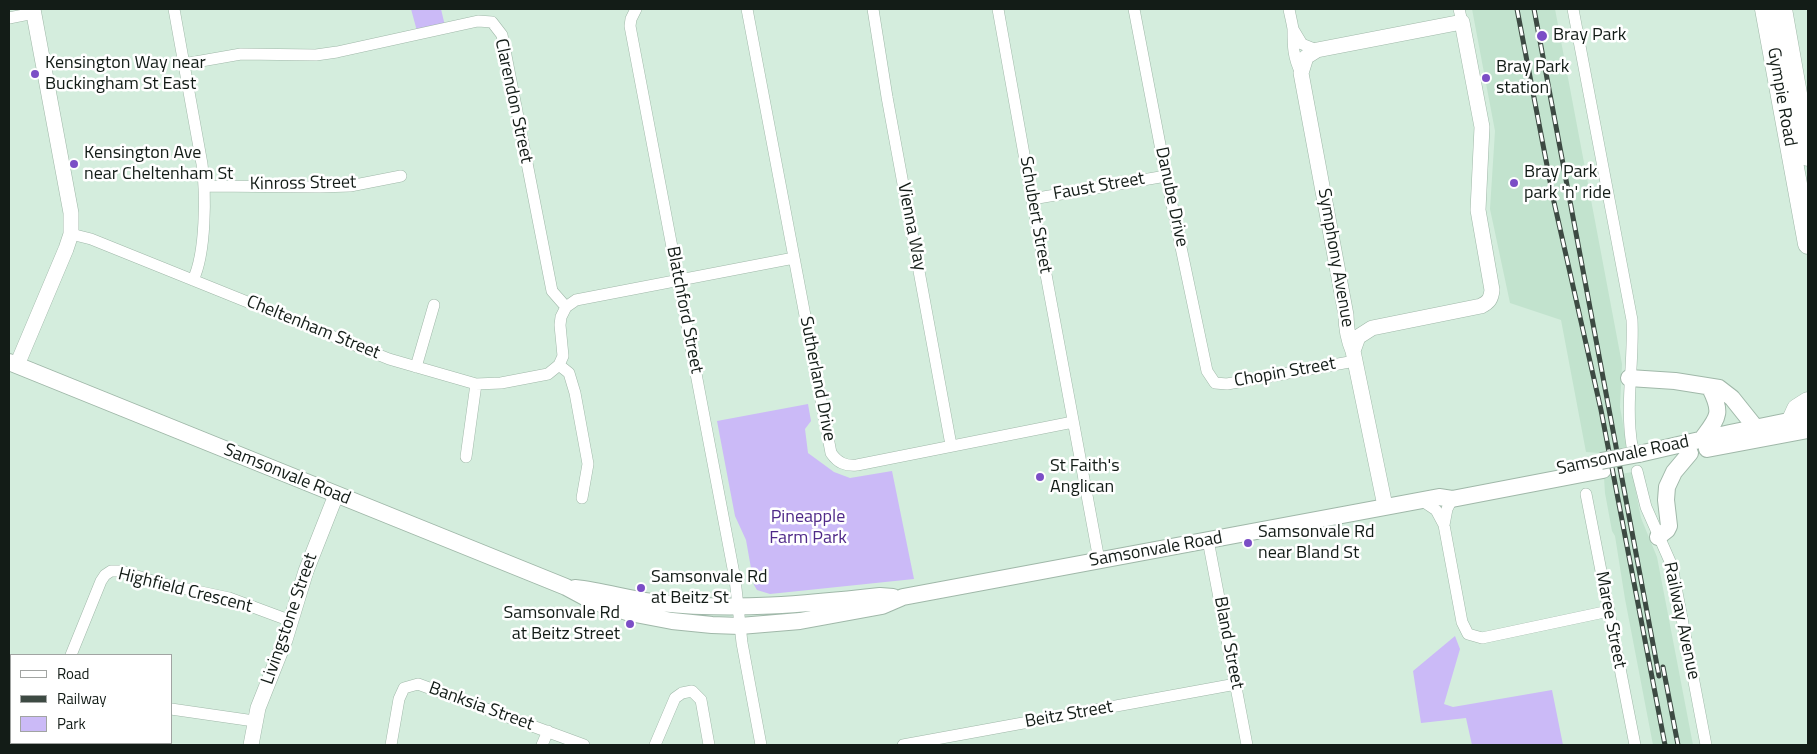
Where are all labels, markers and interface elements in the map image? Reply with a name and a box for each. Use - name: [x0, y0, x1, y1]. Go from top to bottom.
- place label: Bray Park: [1553, 25, 1626, 47]
- marker: Bray Park: [1535, 29, 1549, 43]
- street label: Clarendon Street: [489, 37, 537, 165]
- street label: Gympie Road: [1762, 46, 1800, 148]
- place label: Kensington Way near Buckingham St East: [45, 53, 206, 96]
- place label: Bray Park station: [1496, 57, 1569, 100]
- marker: Kensington Way near Buckingham St East: [29, 68, 41, 80]
- marker: Bray Park station: [1480, 72, 1492, 84]
- place label: Kensington Ave near Cheltenham St: [84, 143, 233, 186]
- street label: Danube Drive: [1150, 145, 1192, 249]
- street label: Schubert Street: [1014, 155, 1056, 275]
- marker: Kensington Ave near Cheltenham St: [68, 158, 80, 170]
- place label: Bray Park park 'n' ride: [1524, 162, 1611, 204]
- street label: Faust Street: [1052, 168, 1146, 206]
- street label: Kinross Street: [250, 172, 356, 196]
- marker: Bray Park park 'n' ride: [1508, 177, 1520, 189]
- street label: Vienna Way: [892, 181, 930, 273]
- street label: Symphony Avenue: [1312, 187, 1358, 329]
- street label: Blatchford Street: [661, 244, 707, 376]
- street label: Cheltenham Street: [243, 291, 383, 365]
- street label: Sutherland Drive: [794, 315, 840, 443]
- street label: Chopin Street: [1233, 353, 1337, 393]
- street label: Samsonvale Road: [1555, 431, 1691, 481]
- street label: Samsonvale Road: [220, 440, 354, 510]
- place label: St Faith's Anglican: [1050, 456, 1119, 498]
- marker: St Faith's Anglican: [1034, 471, 1046, 483]
- park label: Pineapple Farm Park: [769, 507, 847, 550]
- place label: Samsonvale Rd near Bland St: [1258, 522, 1374, 564]
- street label: Samsonvale Road: [1088, 528, 1224, 572]
- marker: Samsonvale Rd near Bland St: [1242, 537, 1254, 549]
- street label: Livingstone Street: [257, 551, 323, 687]
- street label: Railway Avenue: [1658, 560, 1704, 682]
- street label: Highfield Crescent: [116, 564, 254, 618]
- place label: Samsonvale Rd at Beitz St: [651, 567, 767, 610]
- street label: Maree Street: [1590, 569, 1630, 671]
- marker: Samsonvale Rd at Beitz St: [635, 582, 647, 594]
- street label: Bland Street: [1208, 595, 1248, 691]
- place label: Samsonvale Rd at Beitz Street: [504, 603, 620, 646]
- marker: Samsonvale Rd at Beitz Street: [624, 618, 636, 630]
- legend: [10, 654, 172, 744]
- text: Road: [57, 662, 89, 685]
- street label: Banksia Street: [426, 678, 536, 736]
- text: Railway: [57, 687, 107, 710]
- street label: Beitz Street: [1023, 697, 1115, 733]
- text: Park: [57, 712, 86, 735]

